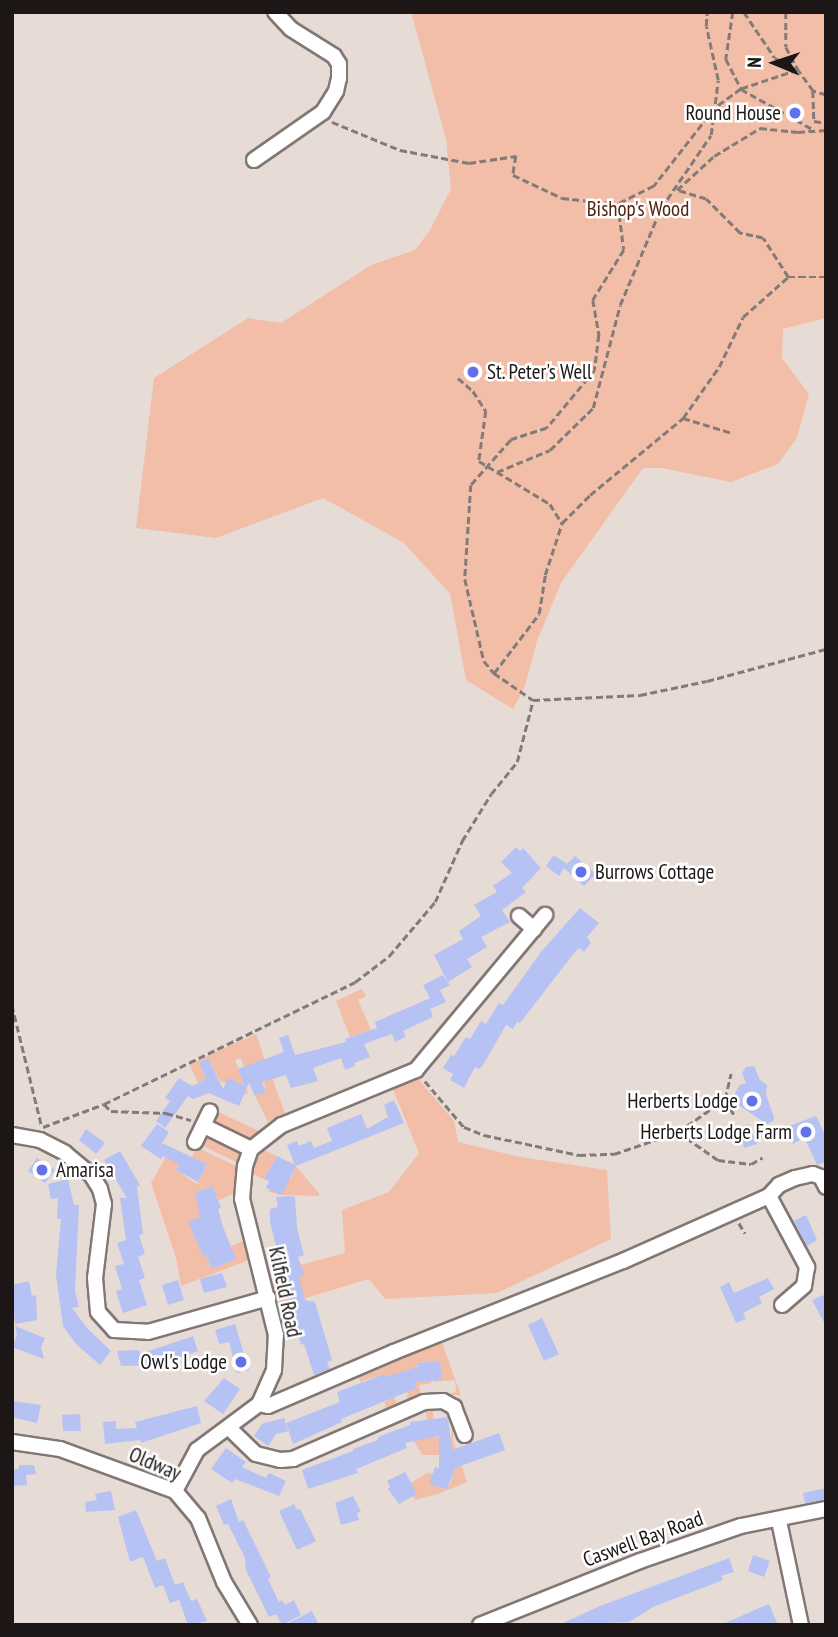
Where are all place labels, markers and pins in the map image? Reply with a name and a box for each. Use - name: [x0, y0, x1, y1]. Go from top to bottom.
- place label: Round House: [686, 100, 781, 126]
- marker: Round House: [787, 105, 803, 121]
- place label: St. Peter's Well: [487, 359, 594, 385]
- marker: St. Peter's Well: [465, 364, 481, 380]
- place label: Burrows Cottage: [595, 859, 714, 885]
- marker: Burrows Cottage: [573, 864, 589, 880]
- place label: Herberts Lodge: [627, 1088, 738, 1114]
- marker: Herberts Lodge: [744, 1093, 760, 1109]
- place label: Herberts Lodge Farm: [640, 1119, 792, 1145]
- marker: Herberts Lodge Farm: [798, 1124, 814, 1140]
- place label: Amarisa: [56, 1157, 114, 1183]
- marker: Amarisa: [34, 1162, 50, 1178]
- place label: Owl's Lodge: [140, 1349, 227, 1375]
- marker: Owl's Lodge: [233, 1354, 249, 1370]

